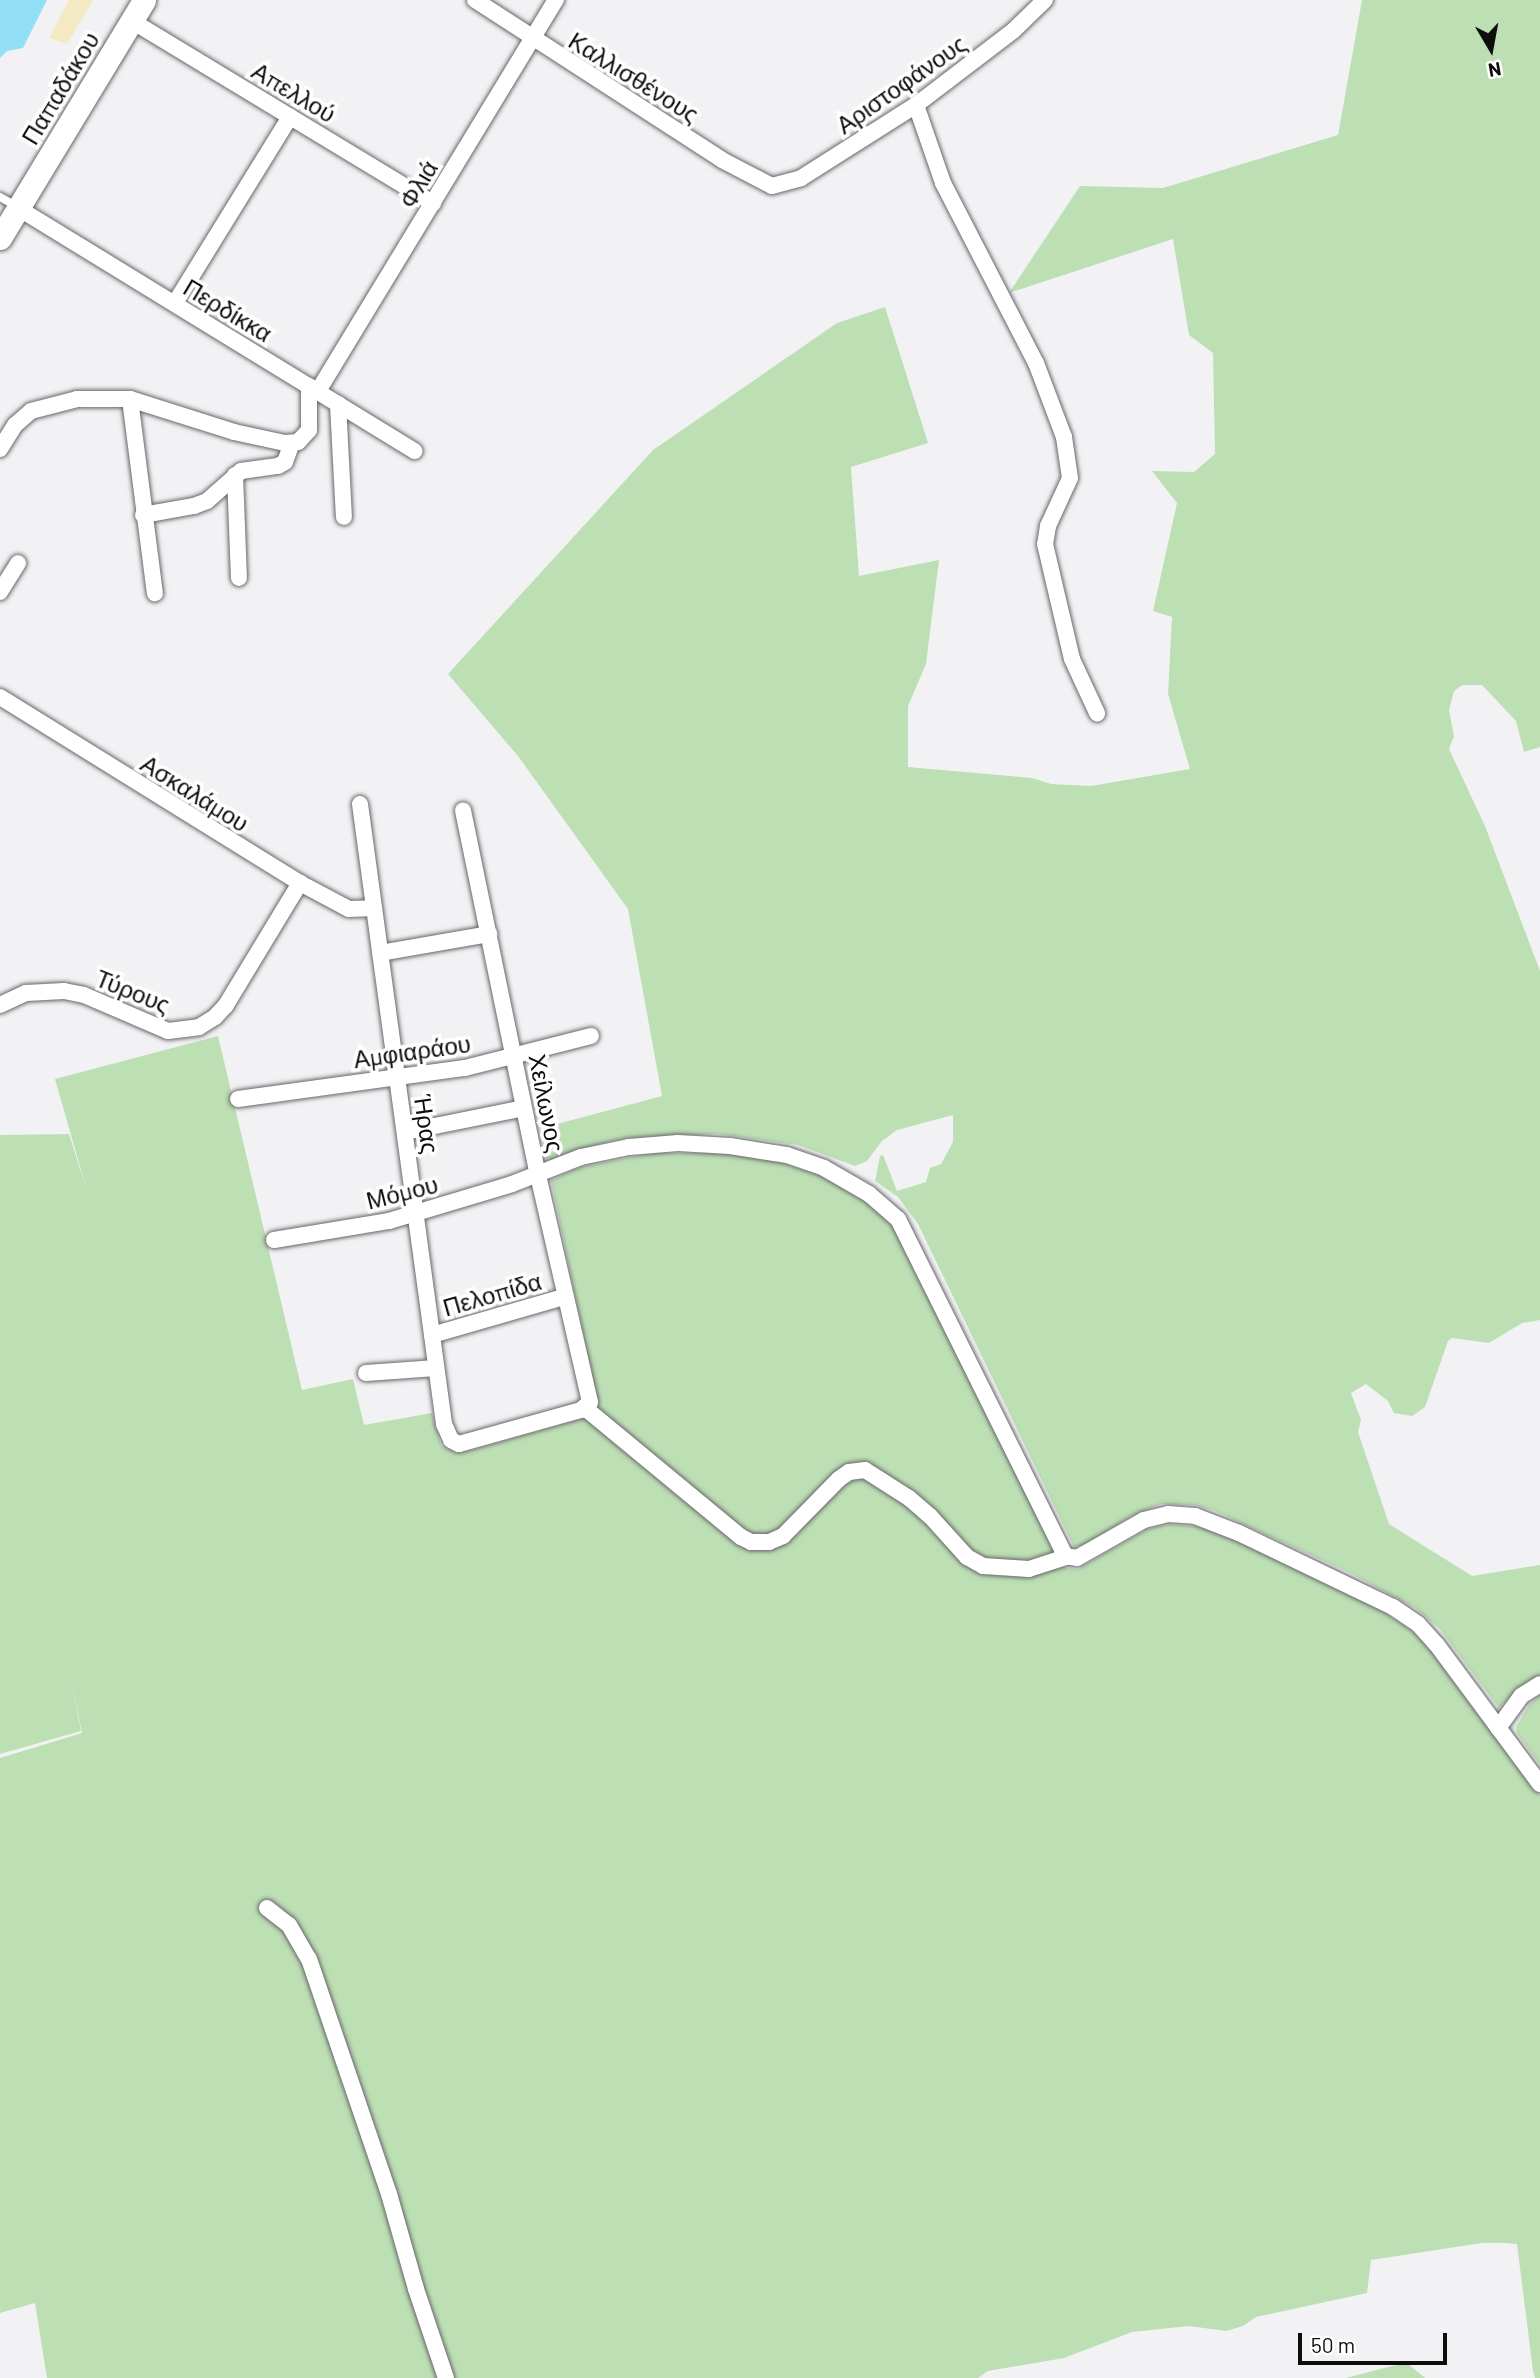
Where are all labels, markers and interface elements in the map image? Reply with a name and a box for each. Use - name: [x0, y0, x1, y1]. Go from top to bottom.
- north arrow: [1456, 14, 1526, 84]
- street label: Καλλισθένους: [564, 26, 704, 128]
- street label: Παπαδάκου: [15, 27, 105, 149]
- street label: Αριστοφάνους: [831, 29, 971, 139]
- street label: Απελλού: [247, 56, 341, 128]
- text: N: [1487, 58, 1503, 83]
- street label: Φλιά: [393, 155, 443, 213]
- street label: Περδίκκα: [179, 272, 277, 348]
- street label: Ασκαλάμου: [136, 749, 254, 837]
- street label: Τύρους: [92, 963, 174, 1019]
- street label: Αμφιαράου: [352, 1029, 472, 1073]
- street label: Χείλωνος: [523, 1052, 571, 1154]
- street label: Ήρας: [409, 1093, 445, 1155]
- street label: Μόμου: [363, 1169, 441, 1215]
- street label: Πελοπίδα: [439, 1266, 545, 1322]
- scale bar: [1302, 2318, 1451, 2362]
- text: 50 m: [1311, 2332, 1355, 2357]

